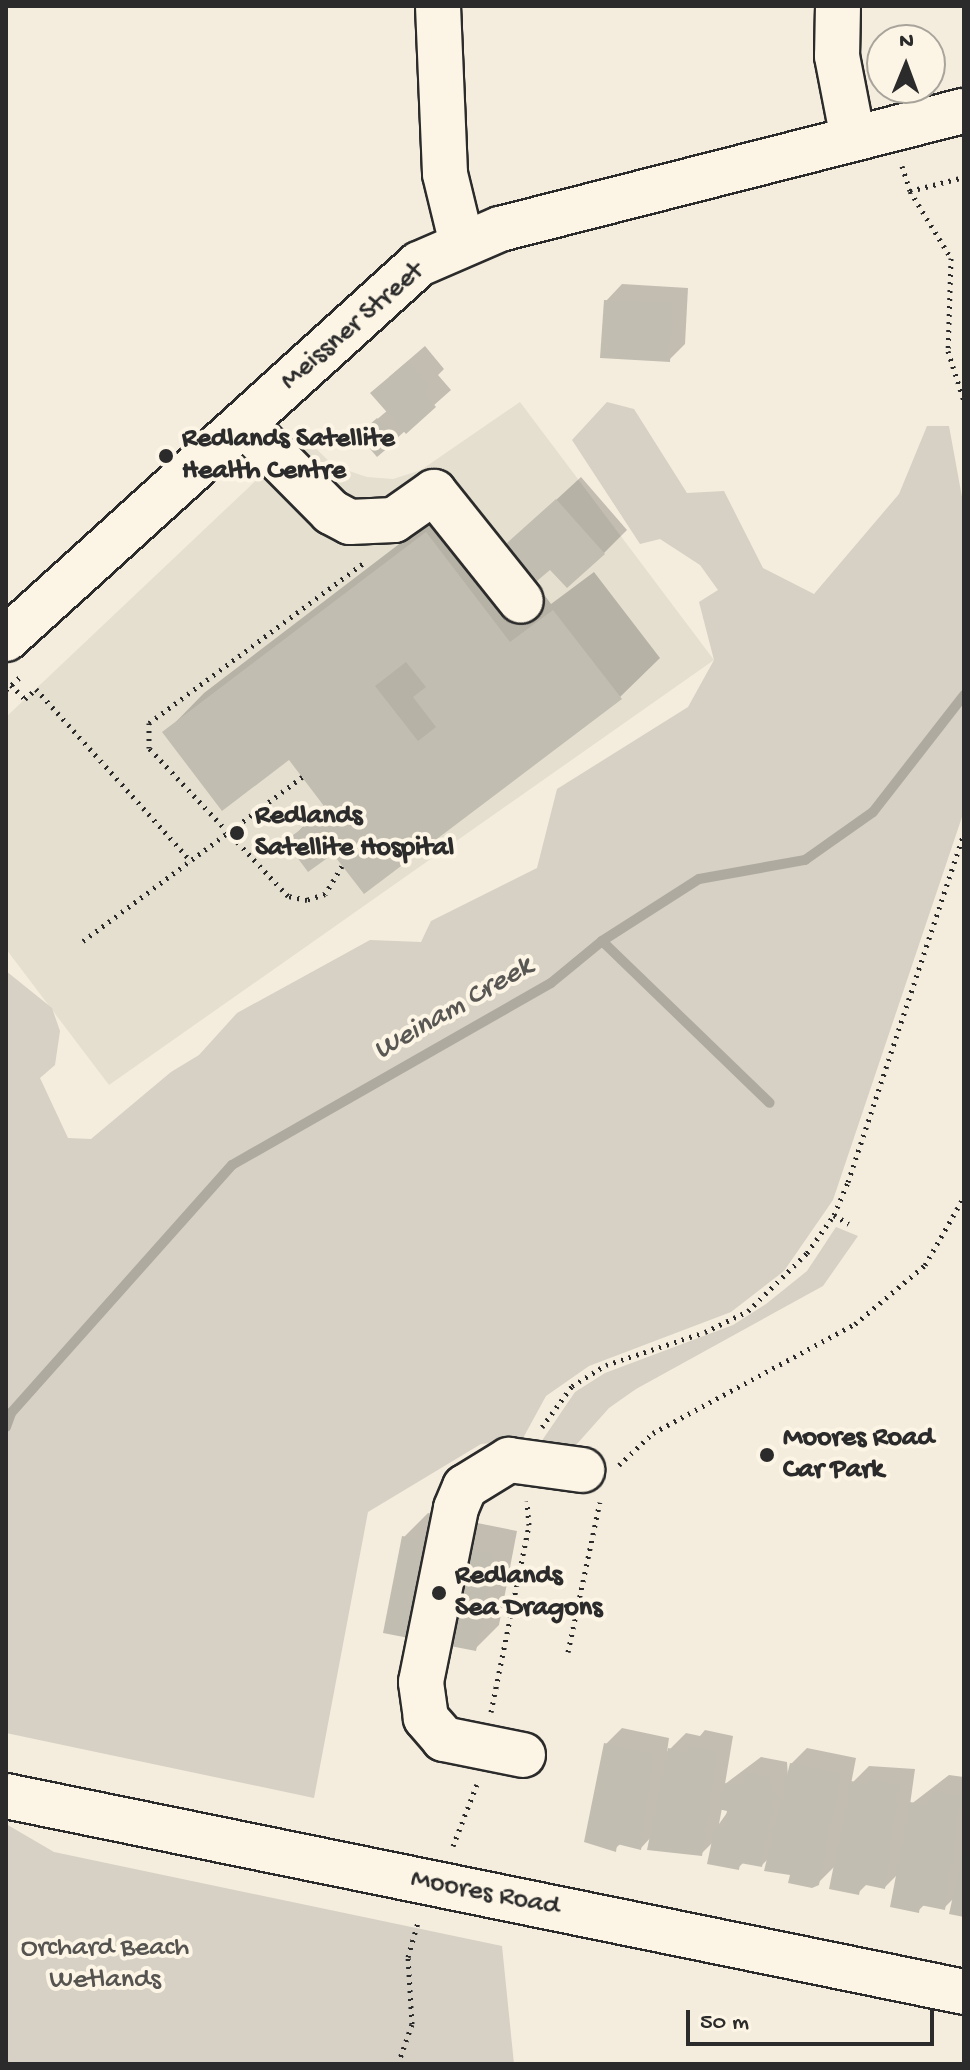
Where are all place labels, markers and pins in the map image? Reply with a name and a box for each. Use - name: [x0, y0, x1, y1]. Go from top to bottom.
- place label: Redlands Satellite Health Centre: [182, 423, 395, 489]
- marker: Redlands Satellite Health Centre: [157, 447, 175, 465]
- place label: Redlands Satellite Hospital: [255, 800, 454, 866]
- marker: Redlands Satellite Hospital: [226, 822, 248, 844]
- place label: Moores Road Car Park: [783, 1422, 934, 1488]
- marker: Moores Road Car Park: [758, 1446, 776, 1464]
- place label: Redlands Sea Dragons: [455, 1560, 602, 1626]
- marker: Redlands Sea Dragons: [430, 1584, 448, 1602]

